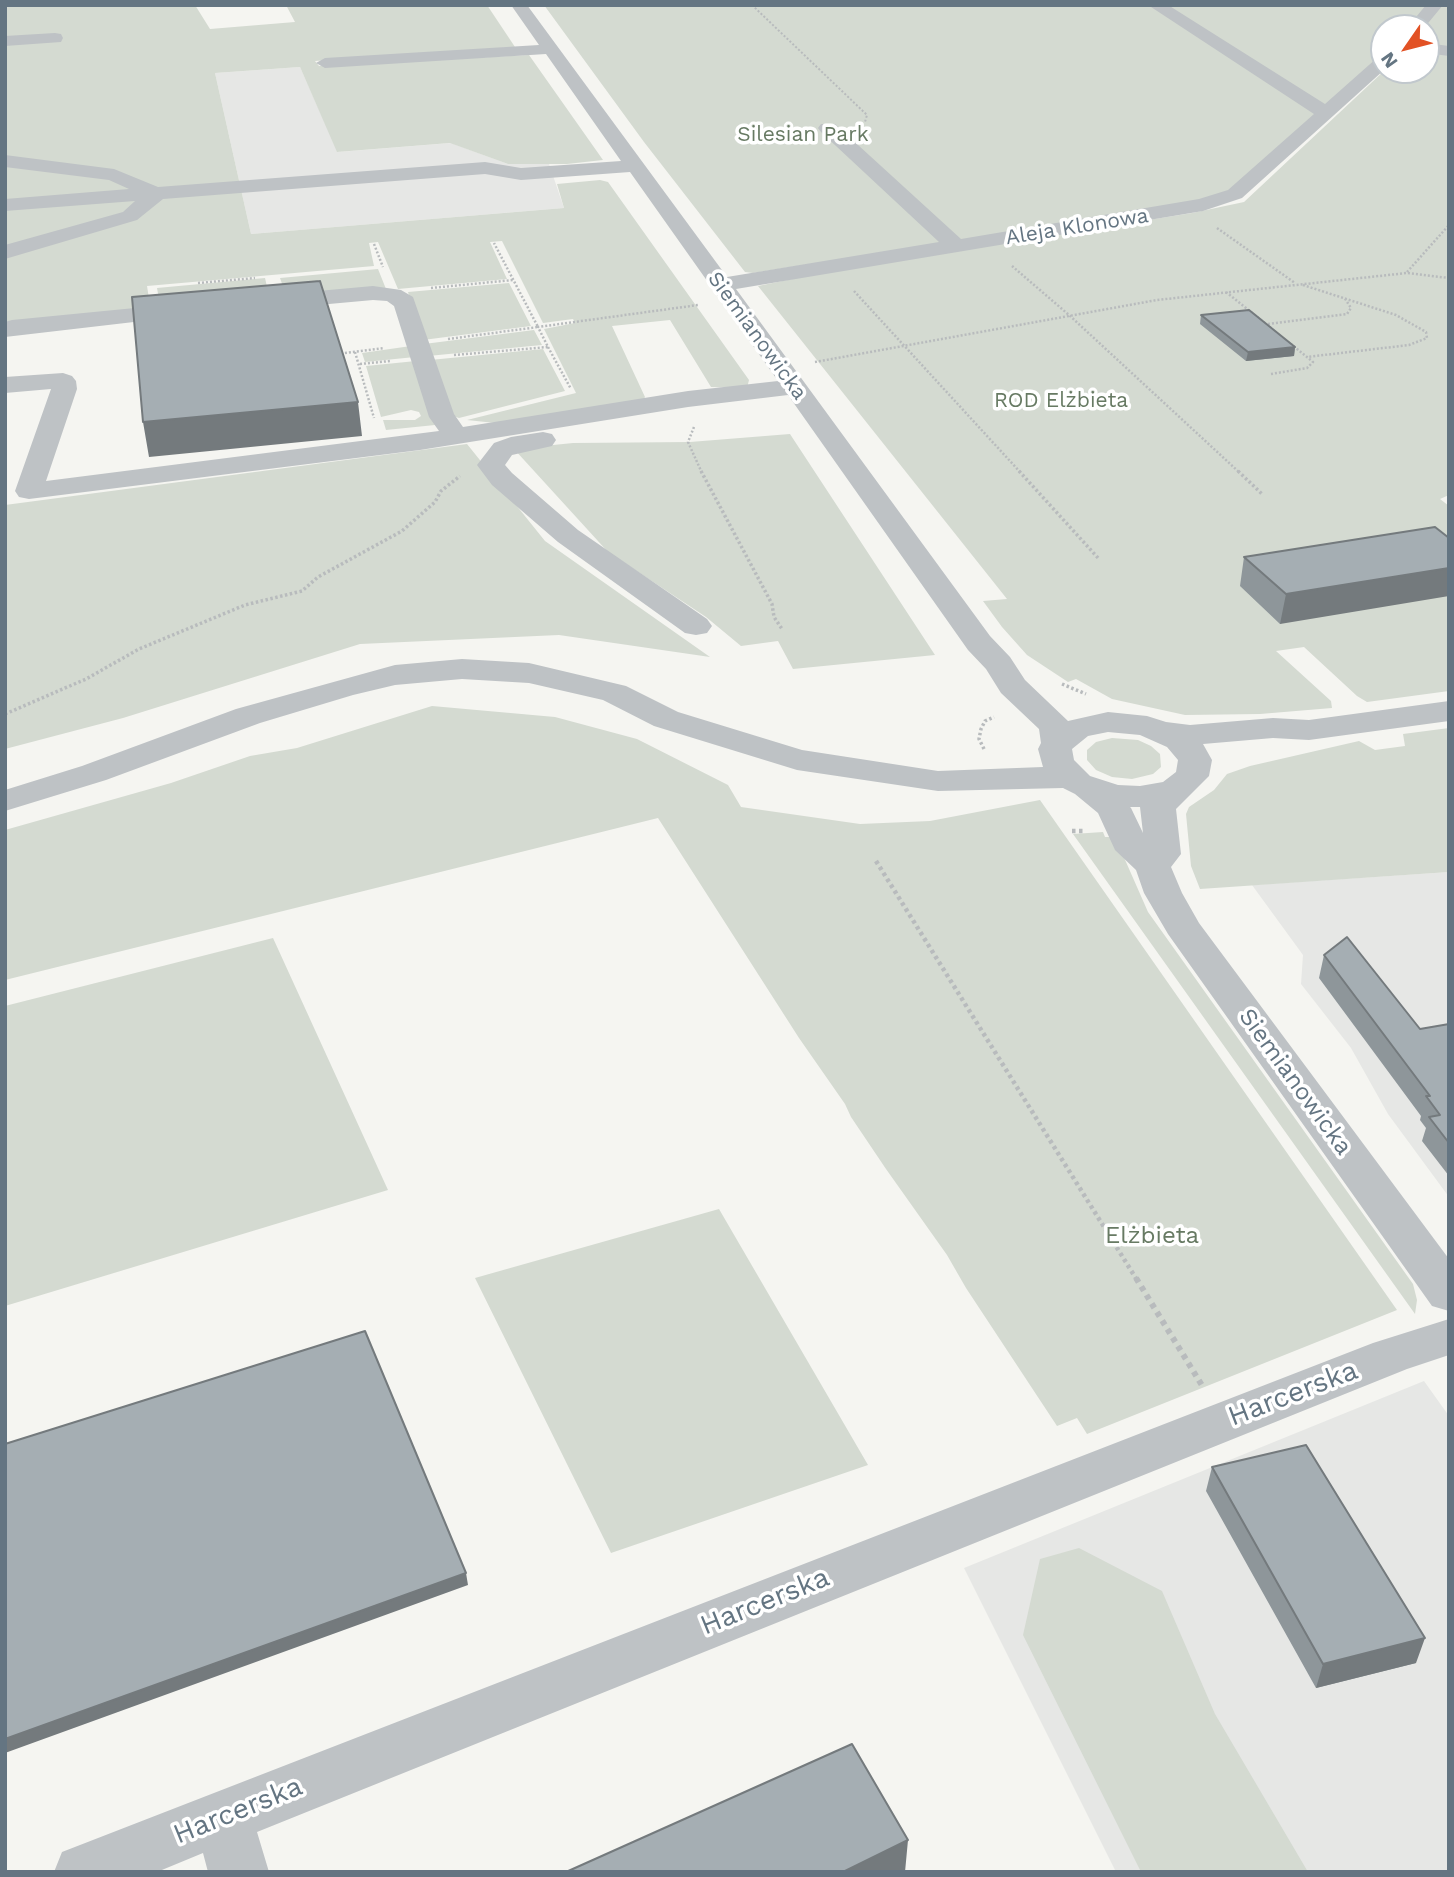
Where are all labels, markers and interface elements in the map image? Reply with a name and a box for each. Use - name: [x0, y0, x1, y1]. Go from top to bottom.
- north arrow: [1370, 14, 1440, 84]
- text: N: [1376, 48, 1402, 73]
- park label: Silesian Park: [737, 122, 869, 148]
- street label: Aleja Klonowa: [1004, 203, 1150, 251]
- street label: Siemianowicka: [702, 267, 812, 405]
- park label: ROD Elżbieta: [994, 388, 1128, 414]
- street label: Siemianowicka: [1232, 1003, 1358, 1161]
- park label: Elżbieta: [1105, 1222, 1199, 1250]
- street label: Harcerska: [1223, 1354, 1363, 1434]
- street label: Harcerska: [696, 1561, 834, 1643]
- street label: Harcerska: [169, 1770, 307, 1852]

